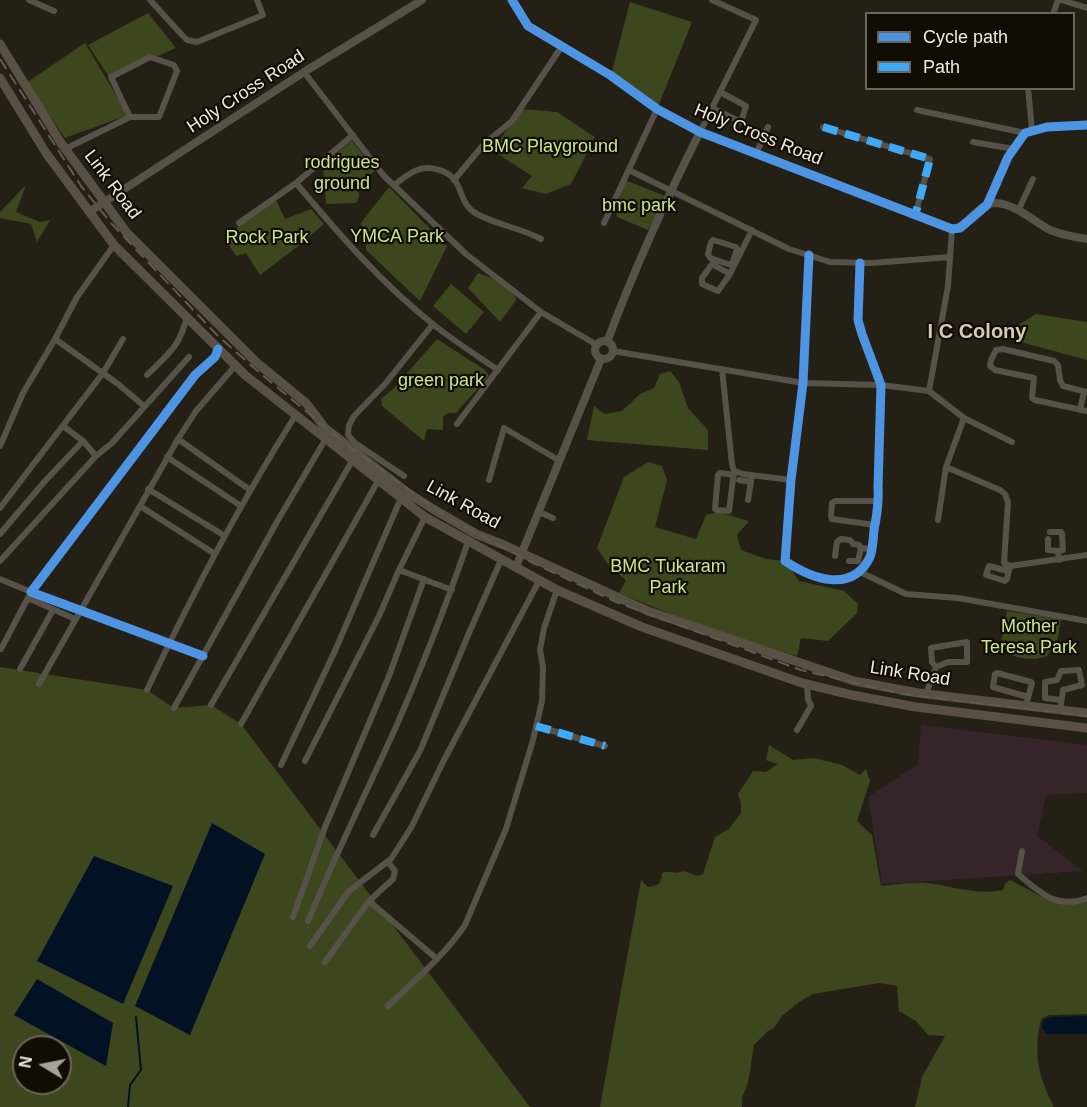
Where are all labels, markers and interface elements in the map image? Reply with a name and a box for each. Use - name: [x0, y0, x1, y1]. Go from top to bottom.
- legend: [865, 12, 1075, 90]
- text: Cycle path: [923, 27, 1008, 47]
- street label: Holy Cross Road: [183, 46, 309, 138]
- text: Path: [923, 57, 960, 77]
- street label: Holy Cross Road: [691, 100, 825, 170]
- park label: BMC Playground: [482, 136, 618, 158]
- street label: Link Road: [79, 146, 145, 224]
- park label: rodrigues ground: [304, 152, 380, 195]
- park label: bmc park: [602, 195, 676, 217]
- park label: YMCA Park: [350, 226, 444, 248]
- park label: Rock Park: [225, 227, 309, 249]
- district label: I C Colony: [928, 320, 1026, 344]
- park label: green park: [398, 370, 484, 392]
- street label: Link Road: [422, 476, 504, 534]
- park label: BMC Tukaram Park: [610, 556, 726, 598]
- park label: Mother Teresa Park: [981, 616, 1077, 658]
- street label: Link Road: [868, 657, 952, 691]
- north arrow: [12, 1035, 72, 1095]
- text: N: [16, 1055, 35, 1069]

